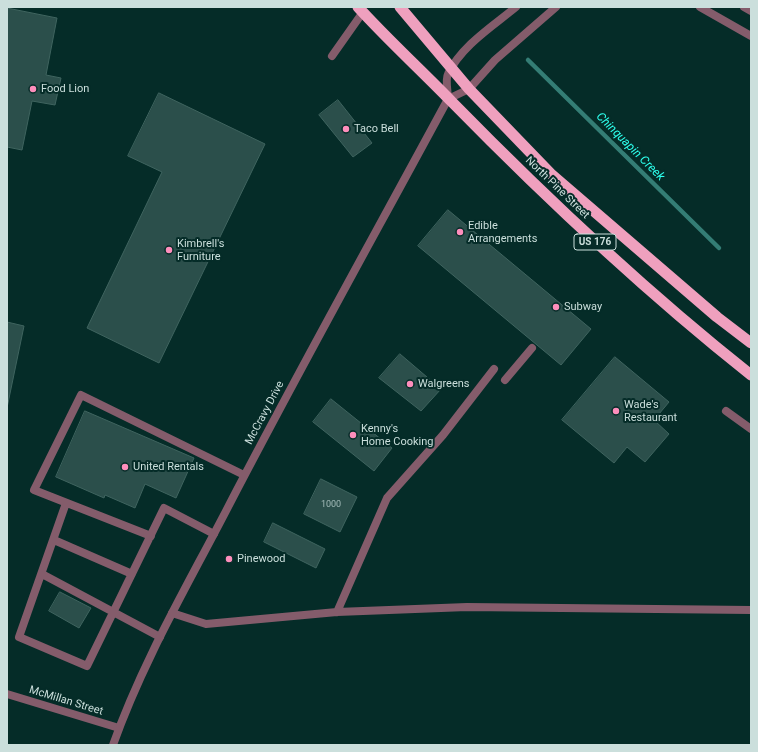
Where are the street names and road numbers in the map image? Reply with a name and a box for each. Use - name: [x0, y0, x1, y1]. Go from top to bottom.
- street label: North Pine Street: [522, 154, 592, 222]
- road number: US 176: [574, 234, 616, 250]
- street label: McCravy Drive: [243, 379, 287, 447]
- street label: McMillan Street: [27, 683, 105, 719]

